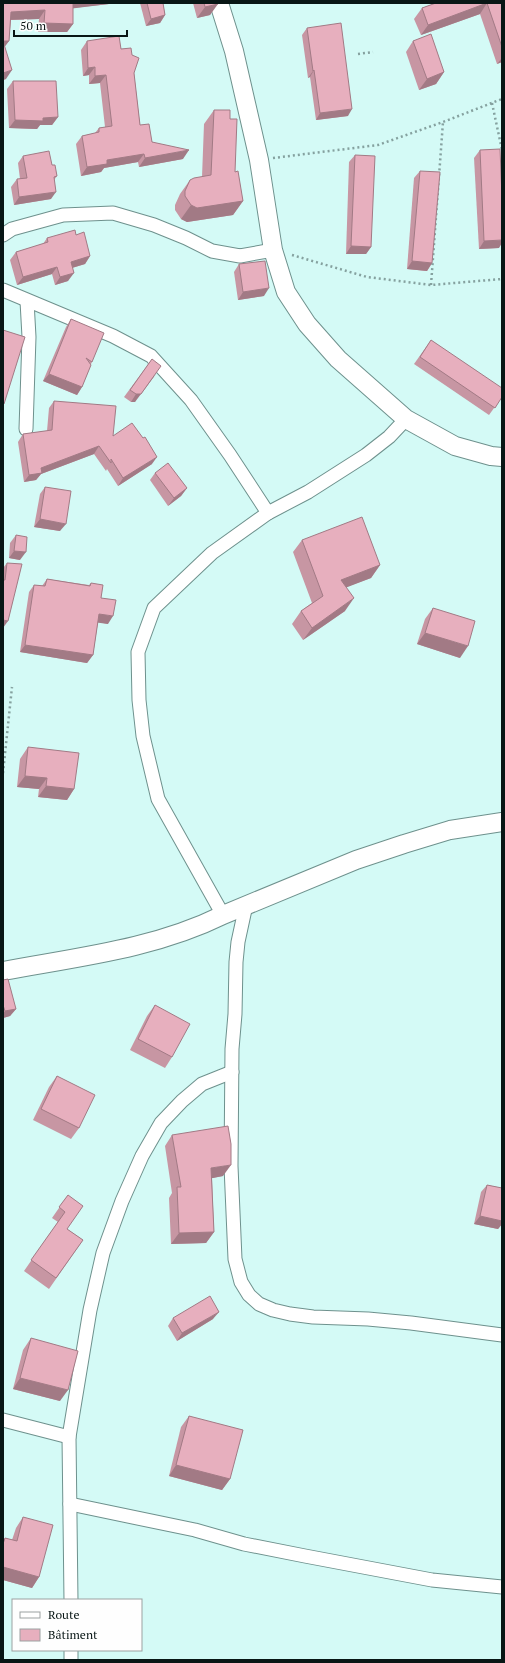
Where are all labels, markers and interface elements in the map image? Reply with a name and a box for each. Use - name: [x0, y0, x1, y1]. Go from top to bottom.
- scale bar: [14, 12, 127, 38]
- text: 50 m: [20, 18, 47, 33]
- legend: [12, 1599, 142, 1651]
- text: Route: [48, 1607, 79, 1622]
- text: Bâtiment: [48, 1627, 98, 1642]

